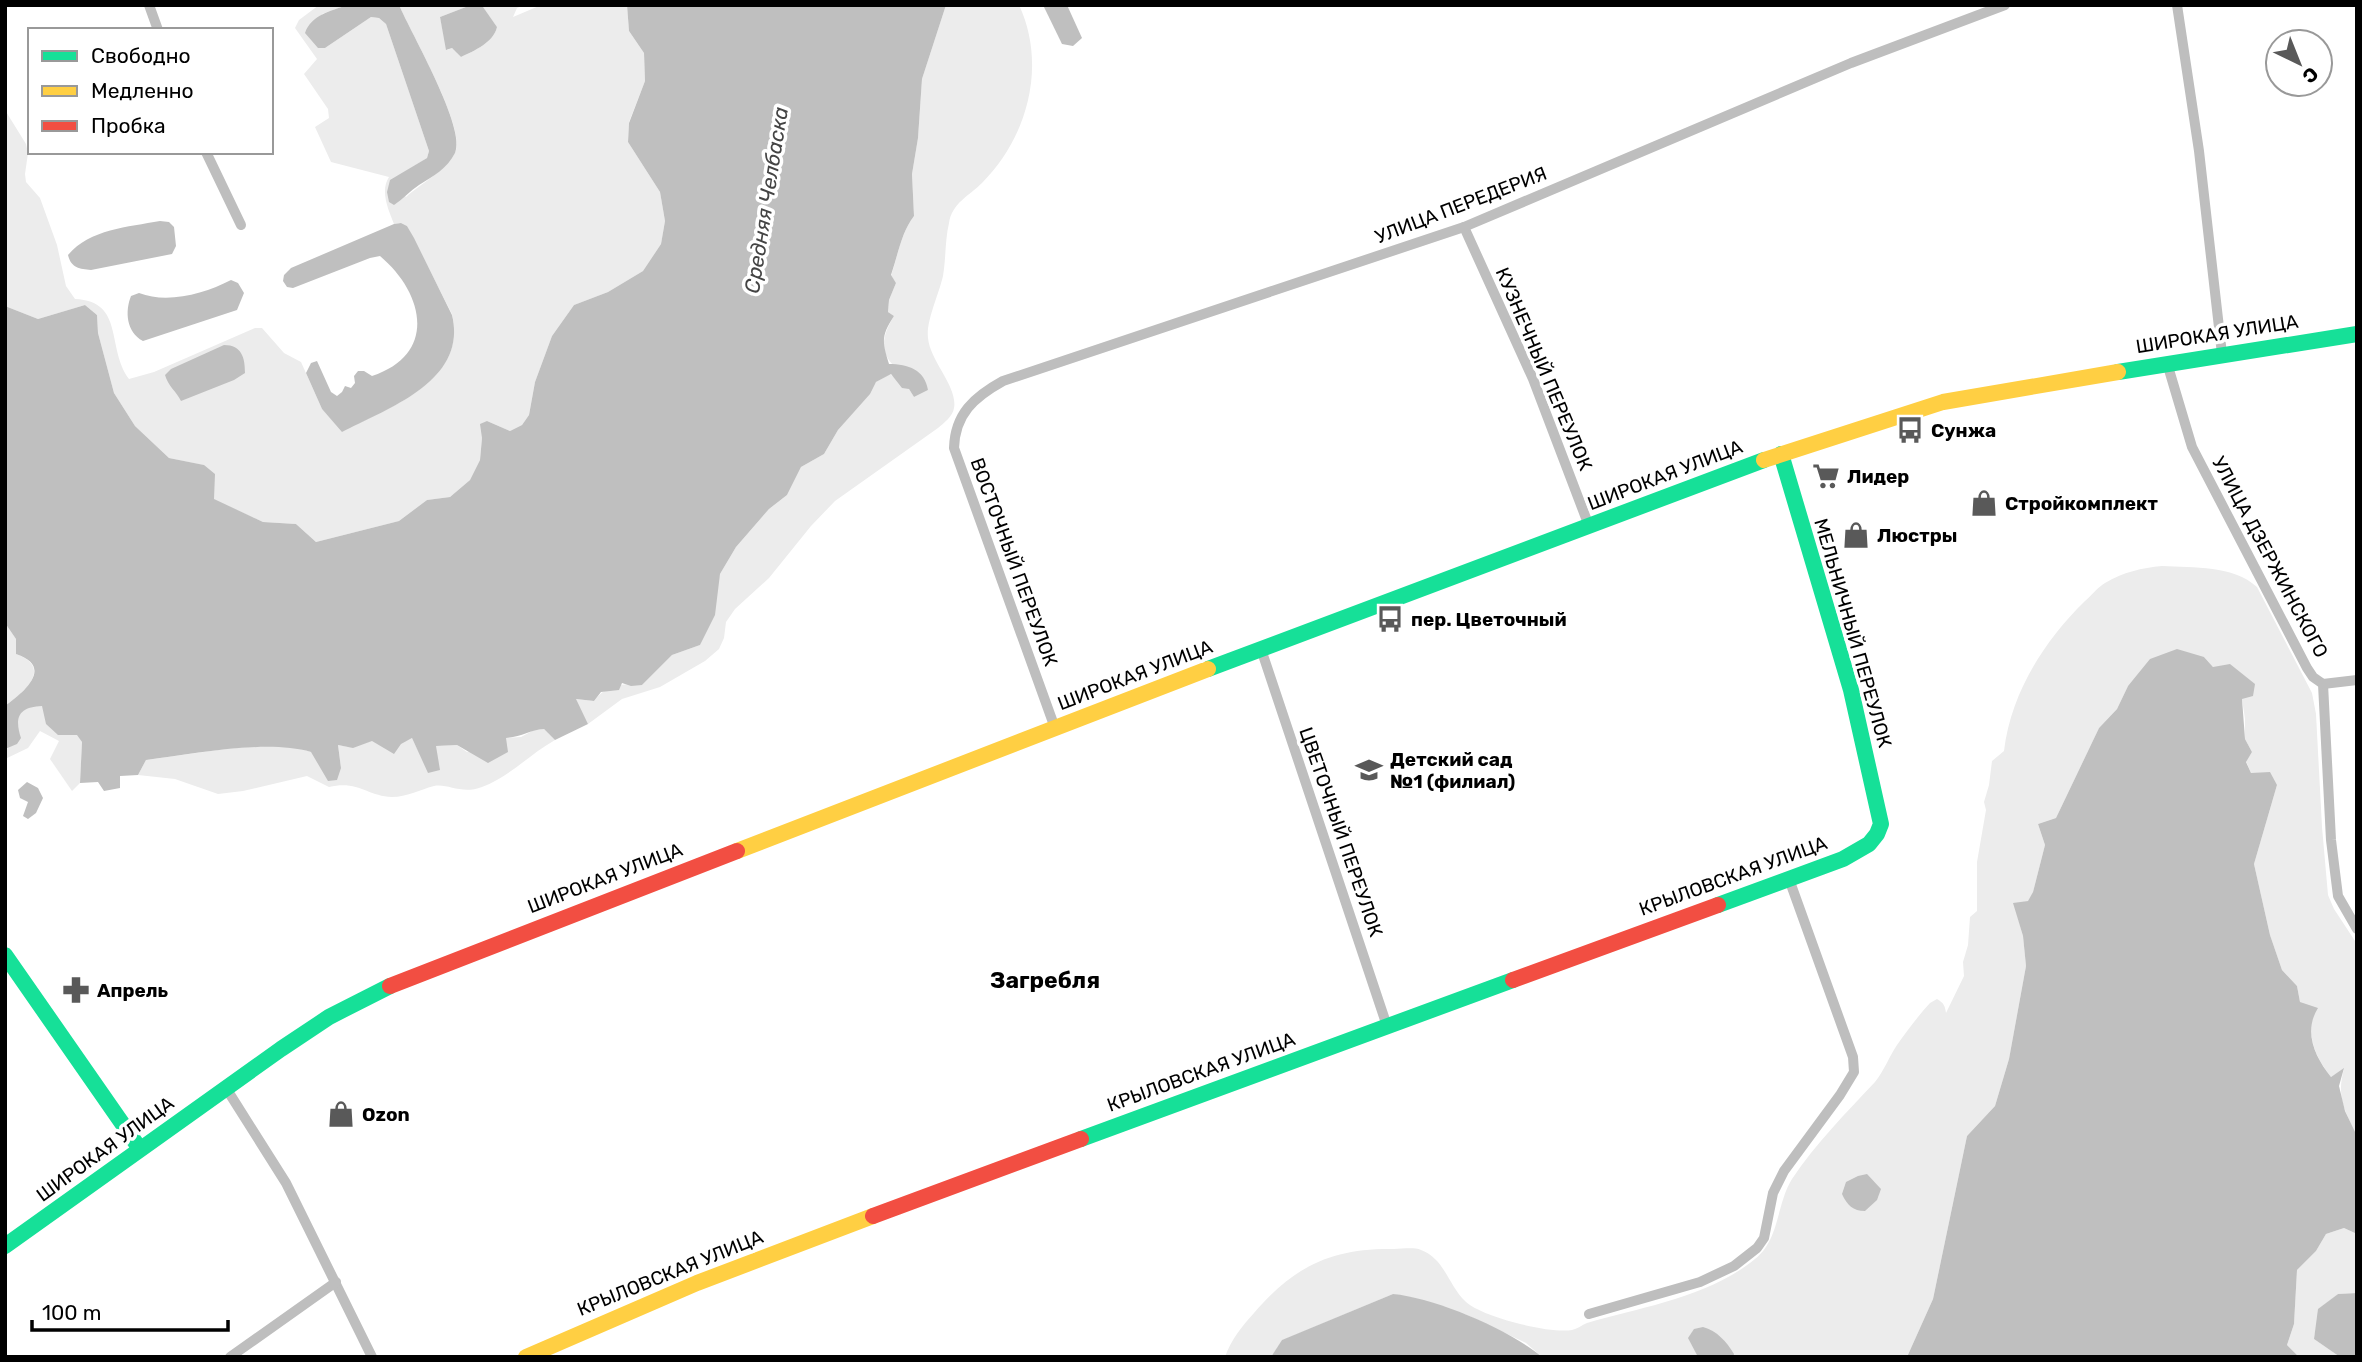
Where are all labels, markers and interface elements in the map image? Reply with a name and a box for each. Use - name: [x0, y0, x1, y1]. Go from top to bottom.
- legend: [28, 28, 273, 154]
- north arrow: [2264, 28, 2334, 98]
- text: Свободно: [91, 43, 191, 68]
- text: С: [2298, 62, 2323, 88]
- text: Медленно: [91, 78, 194, 103]
- water label: Средняя Челбаска: [739, 105, 793, 295]
- text: Пробка: [91, 113, 166, 138]
- street label: УЛИЦА ПЕРЕДЕРИЯ: [1372, 162, 1550, 248]
- street label: КУЗНЕЧНЫЙ ПЕРЕУЛОК: [1491, 264, 1597, 474]
- street label: ШИРОКАЯ УЛИЦА: [2134, 310, 2300, 358]
- bus stop icon: Сунжа: [1895, 415, 1925, 445]
- place label: Сунжа: [1931, 419, 1996, 442]
- street label: ШИРОКАЯ УЛИЦА: [1584, 435, 1746, 515]
- street label: УЛИЦА ДЗЕРЖИНСКОГО: [2207, 453, 2333, 661]
- street label: ВОСТОЧНЫЙ ПЕРЕУЛОК: [966, 455, 1062, 669]
- supermarket icon: Лидер: [1811, 461, 1841, 491]
- place label: Лидер: [1847, 465, 1909, 488]
- shop icon: Стройкомплект: [1969, 488, 1999, 518]
- place label: Стройкомплект: [2005, 492, 2159, 515]
- street label: МЕЛЬНИЧНЫЙ ПЕРЕУЛОК: [1809, 516, 1897, 750]
- shop icon: Люстры: [1841, 520, 1871, 550]
- place label: Люстры: [1877, 524, 1957, 547]
- bus stop icon: пер. Цветочный: [1375, 604, 1405, 634]
- place label: пер. Цветочный: [1411, 608, 1567, 631]
- street label: ШИРОКАЯ УЛИЦА: [1054, 635, 1216, 715]
- street label: ЦВЕТОЧНЫЙ ПЕРЕУЛОК: [1294, 724, 1388, 940]
- place label: Детский сад №1 (филиал): [1390, 748, 1515, 793]
- school or university icon: Детский сад №1 (филиал): [1354, 755, 1384, 785]
- street label: КРЫЛОВСКАЯ УЛИЦА: [1636, 831, 1830, 921]
- street label: ШИРОКАЯ УЛИЦА: [524, 838, 686, 918]
- district label: Загребля: [990, 966, 1100, 994]
- pharmacy icon: Апрель: [61, 975, 91, 1005]
- place label: Апрель: [97, 979, 169, 1002]
- street label: КРЫЛОВСКАЯ УЛИЦА: [1104, 1027, 1298, 1117]
- street label: ШИРОКАЯ УЛИЦА: [32, 1091, 178, 1207]
- shop icon: Ozon: [326, 1099, 356, 1129]
- place label: Ozon: [362, 1103, 410, 1126]
- street label: КРЫЛОВСКАЯ УЛИЦА: [574, 1225, 767, 1321]
- scale bar: [32, 1288, 228, 1332]
- text: 100 m: [42, 1300, 101, 1325]

